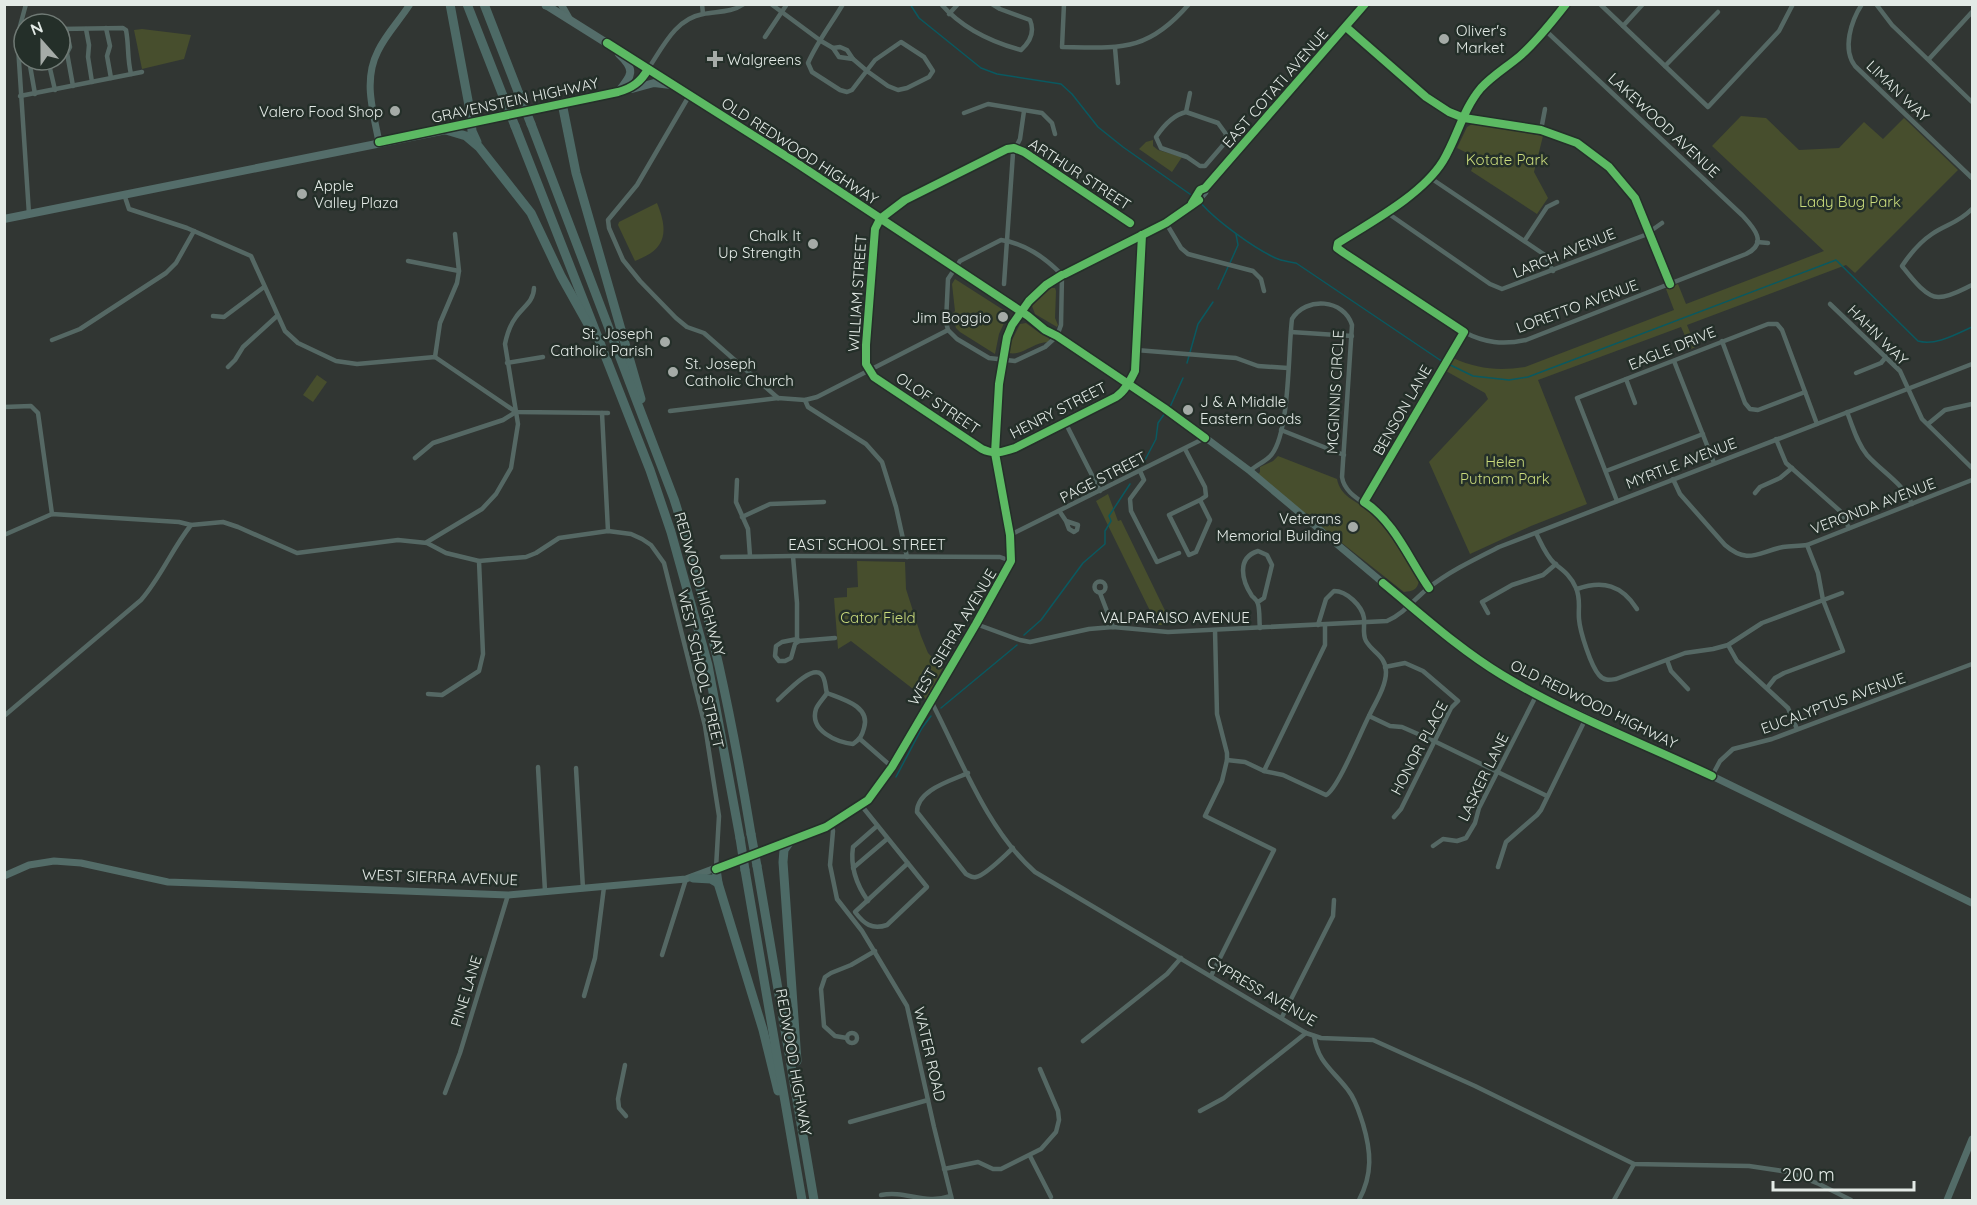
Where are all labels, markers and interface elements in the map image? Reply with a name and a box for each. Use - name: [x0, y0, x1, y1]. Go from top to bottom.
- north arrow: [12, 12, 72, 72]
- text: N: [28, 17, 46, 39]
- place label: Oliver's Market: [1456, 21, 1506, 57]
- street label: EAST COTATI AVENUE: [1218, 24, 1332, 152]
- marker: Oliver's Market: [1437, 32, 1451, 46]
- place label: Walgreens: [727, 50, 801, 69]
- marker: Walgreens: [708, 52, 722, 66]
- street label: LIMAN WAY: [1862, 56, 1934, 126]
- street label: LAKEWOOD AVENUE: [1604, 68, 1724, 182]
- street label: GRAVENSTEIN HIGHWAY: [430, 73, 601, 127]
- street label: OLD REDWOOD HIGHWAY: [718, 93, 883, 209]
- place label: Valero Food Shop: [259, 102, 383, 121]
- marker: Valero Food Shop: [388, 104, 402, 118]
- street label: ARTHUR STREET: [1025, 134, 1135, 214]
- park label: Kotate Park: [1466, 150, 1548, 169]
- place label: Apple Valley Plaza: [314, 176, 398, 212]
- marker: Apple Valley Plaza: [295, 187, 309, 201]
- park label: Lady Bug Park: [1799, 192, 1901, 211]
- street label: LARCH AVENUE: [1510, 224, 1618, 282]
- place label: Chalk It Up Strength: [718, 226, 801, 262]
- street label: WILLIAM STREET: [843, 234, 871, 352]
- marker: Chalk It Up Strength: [806, 237, 820, 251]
- street label: LORETTO AVENUE: [1513, 275, 1641, 337]
- street label: HAHN WAY: [1844, 301, 1913, 370]
- place label: Jim Boggio: [912, 308, 991, 327]
- marker: Jim Boggio: [996, 310, 1010, 324]
- street label: EAGLE DRIVE: [1626, 322, 1718, 374]
- place label: St. Joseph Catholic Parish: [550, 324, 653, 360]
- street label: MCGINNIS CIRCLE: [1322, 329, 1348, 455]
- marker: St. Joseph Catholic Parish: [658, 335, 672, 349]
- place label: St. Joseph Catholic Church: [685, 354, 794, 390]
- street label: BENSON LANE: [1368, 361, 1436, 459]
- marker: St. Joseph Catholic Church: [666, 365, 680, 379]
- street label: OLOF STREET: [892, 368, 984, 438]
- street label: HENRY STREET: [1006, 377, 1110, 443]
- place label: J & A Middle Eastern Goods: [1200, 392, 1301, 428]
- marker: J & A Middle Eastern Goods: [1181, 403, 1195, 417]
- street label: MYRTLE AVENUE: [1623, 433, 1739, 493]
- street label: PAGE STREET: [1057, 447, 1149, 507]
- park label: Helen Putnam Park: [1460, 452, 1550, 488]
- street label: VERONDA AVENUE: [1808, 473, 1938, 539]
- place label: Veterans Memorial Building: [1217, 509, 1341, 545]
- street label: REDWOOD HIGHWAY: [670, 510, 730, 659]
- marker: Veterans Memorial Building: [1346, 520, 1360, 534]
- street label: EAST SCHOOL STREET: [788, 535, 946, 554]
- street label: WEST SIERRA AVENUE: [904, 565, 1000, 709]
- street label: WEST SCHOOL STREET: [673, 588, 729, 750]
- park label: Cator Field: [840, 608, 916, 627]
- street label: VALPARAISO AVENUE: [1100, 608, 1250, 627]
- street label: OLD REDWOOD HIGHWAY: [1507, 655, 1681, 753]
- street label: EUCALYPTUS AVENUE: [1758, 668, 1908, 738]
- street label: HONOR PLACE: [1386, 698, 1452, 798]
- street label: LASKER LANE: [1453, 730, 1513, 824]
- street label: WEST SIERRA AVENUE: [362, 865, 518, 889]
- street label: CYPRESS AVENUE: [1204, 952, 1320, 1030]
- street label: PINE LANE: [446, 953, 486, 1029]
- street label: REDWOOD HIGHWAY: [772, 987, 816, 1138]
- street label: WATER ROAD: [910, 1005, 950, 1103]
- scale bar: [1773, 1154, 1914, 1192]
- text: 200 m: [1782, 1163, 1835, 1186]

